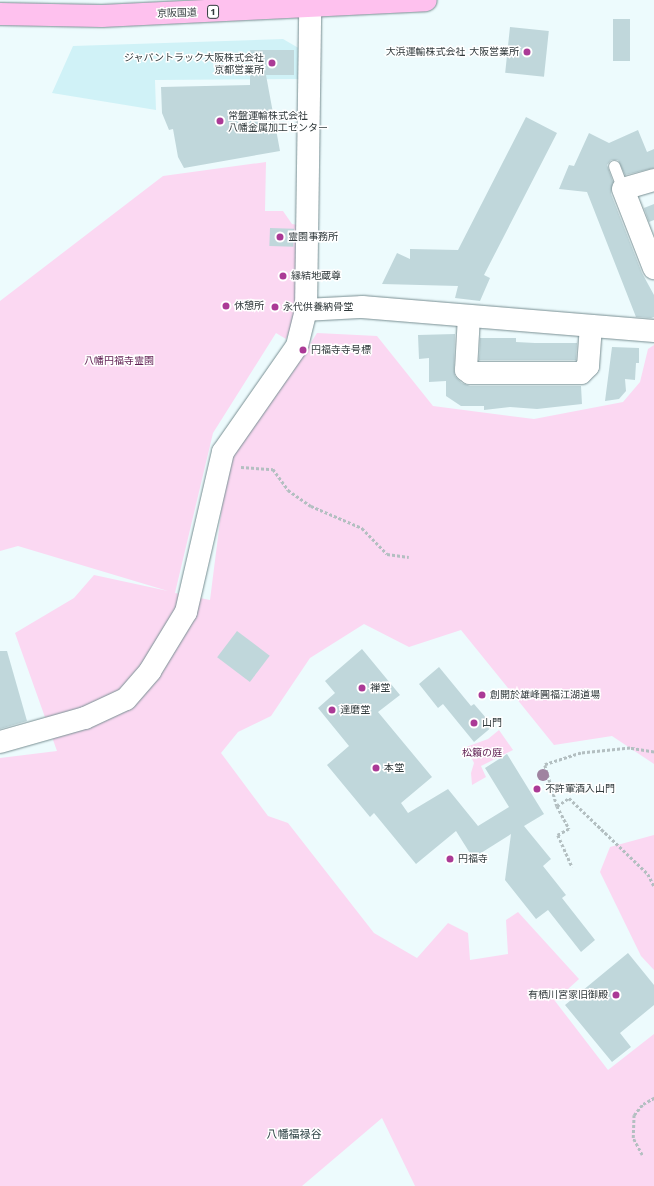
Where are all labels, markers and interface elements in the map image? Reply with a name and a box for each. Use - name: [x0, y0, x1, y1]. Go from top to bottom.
- road number: 1: [207, 5, 219, 19]
- street label: 京阪国道: [157, 6, 197, 20]
- place label: 大浜運輸株式会社 大阪営業所: [386, 46, 519, 58]
- marker: 大浜運輸株式会社 大阪営業所: [522, 47, 532, 57]
- place label: ジャパントラック大阪株式会社 京都営業所: [124, 51, 264, 74]
- marker: ジャパントラック大阪株式会社 京都営業所: [267, 58, 277, 68]
- place label: 常盤運輸株式会社 八幡金属加工センター: [228, 109, 328, 132]
- marker: 常盤運輸株式会社 八幡金属加工センター: [215, 116, 225, 126]
- place label: 霊園事務所: [288, 231, 338, 243]
- marker: 霊園事務所: [275, 232, 285, 242]
- place label: 縁結地蔵尊: [291, 270, 341, 282]
- marker: 縁結地蔵尊: [278, 271, 288, 281]
- place label: 休憩所: [234, 300, 264, 312]
- marker: 休憩所: [221, 301, 231, 311]
- place label: 永代供養納骨堂: [283, 301, 353, 313]
- marker: 永代供養納骨堂: [270, 302, 280, 312]
- place label: 円福寺寺号標: [311, 344, 371, 356]
- marker: 円福寺寺号標: [298, 345, 308, 355]
- park label: 八幡円福寺霊園: [84, 355, 154, 367]
- place label: 禅堂: [370, 682, 390, 694]
- marker: 禅堂: [357, 683, 367, 693]
- place label: 創開於雄峰圓福江湖道場: [490, 689, 600, 701]
- marker: 創開於雄峰圓福江湖道場: [477, 690, 487, 700]
- place label: 達磨堂: [340, 704, 370, 716]
- marker: 達磨堂: [327, 705, 337, 715]
- place label: 山門: [482, 717, 502, 729]
- marker: 山門: [469, 718, 479, 728]
- park label: 松籟の庭: [462, 747, 502, 759]
- place label: 本堂: [384, 762, 404, 774]
- marker: 本堂: [371, 763, 381, 773]
- place label: 不許葷酒入山門: [545, 783, 615, 795]
- marker: 不許葷酒入山門: [532, 784, 542, 794]
- place label: 円福寺: [458, 853, 488, 865]
- marker: 円福寺: [445, 854, 455, 864]
- place label: 有栖川宮家旧御殿: [528, 989, 608, 1001]
- marker: 有栖川宮家旧御殿: [611, 990, 621, 1000]
- district label: 八幡福禄谷: [267, 1128, 321, 1142]

